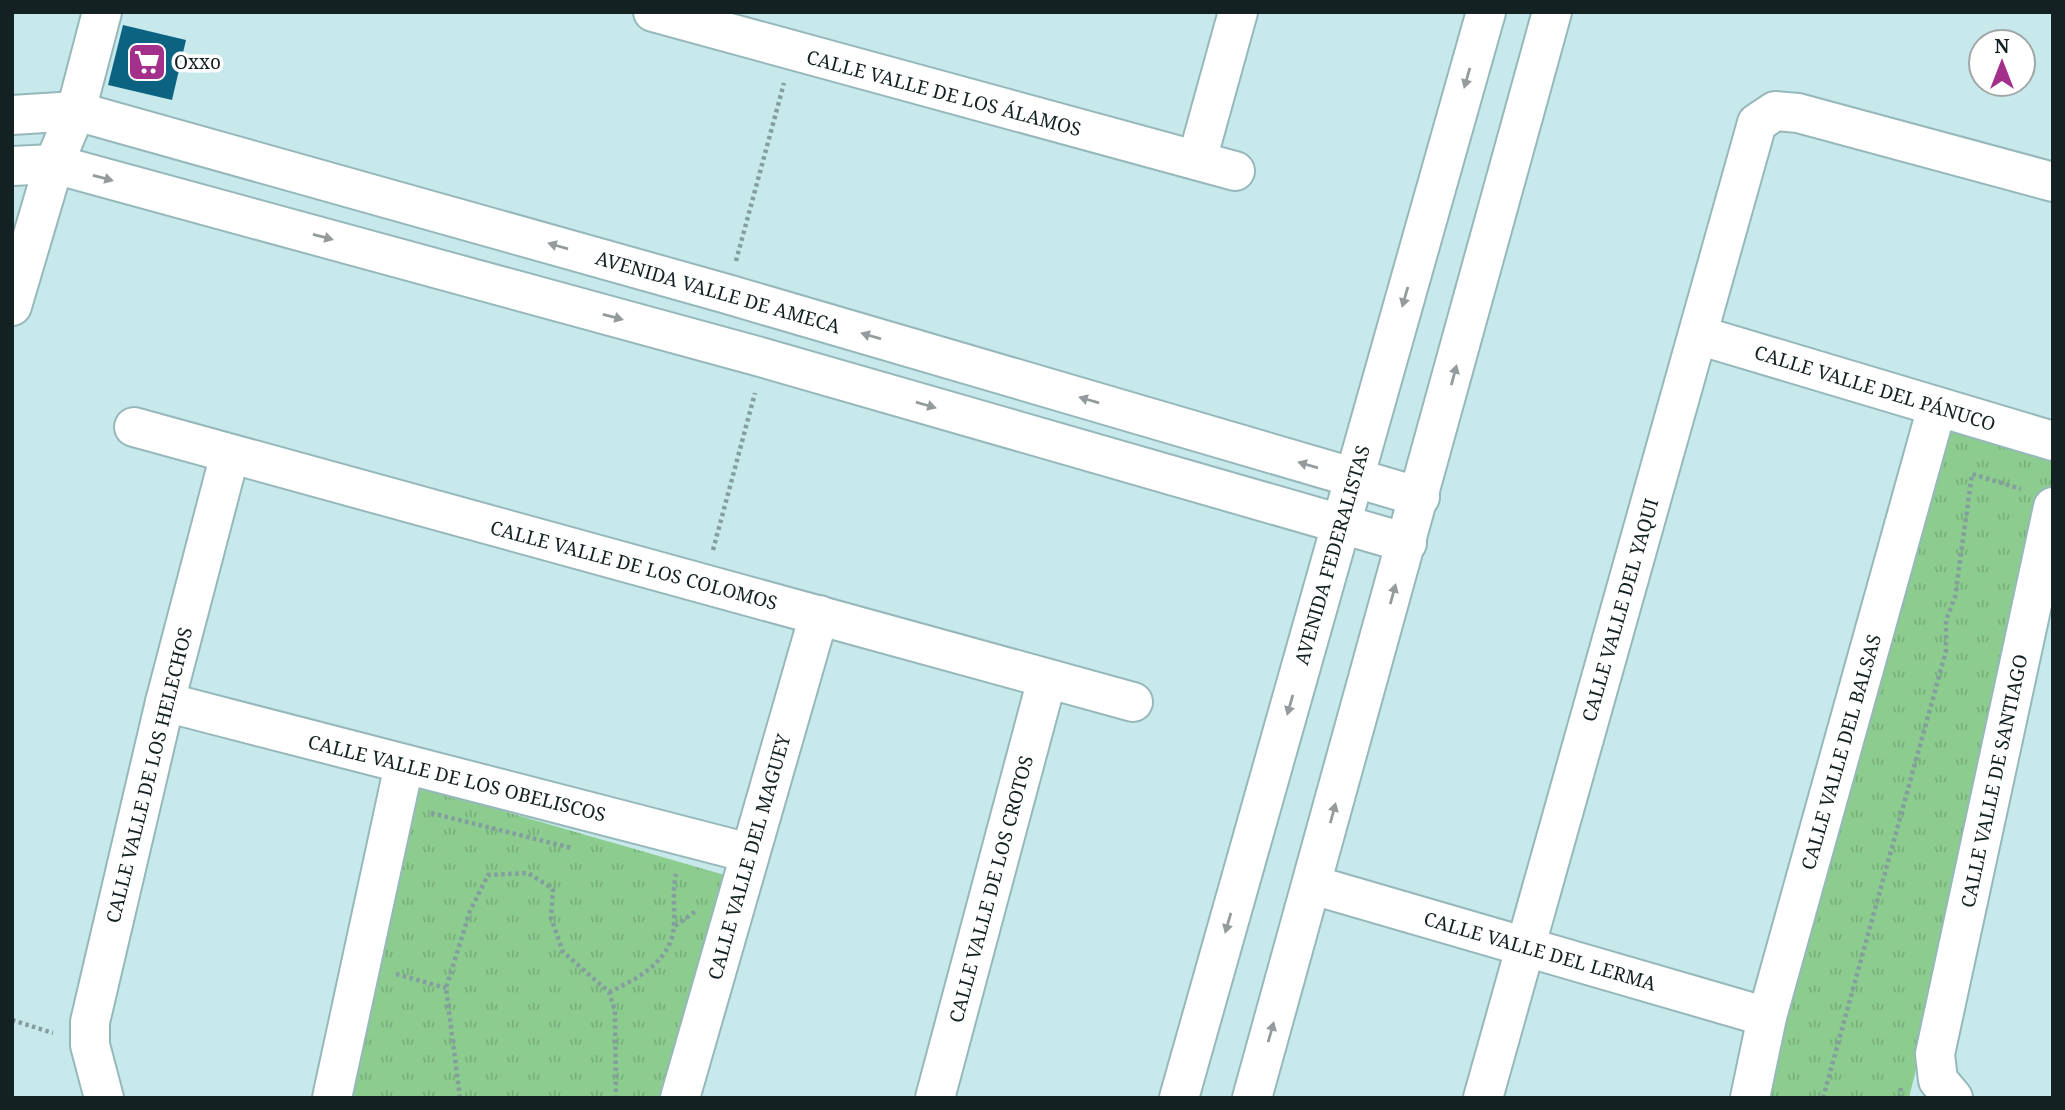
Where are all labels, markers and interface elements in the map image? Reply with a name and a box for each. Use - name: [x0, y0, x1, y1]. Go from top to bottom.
- north arrow: [1967, 28, 2037, 98]
- text: N: [1995, 33, 2010, 59]
- supermarket icon: Oxxo: [126, 41, 168, 83]
- street label: CALLE VALLE DE LOS ÁLAMOS: [804, 44, 1084, 142]
- place label: Oxxo: [174, 49, 221, 75]
- one-way arrow: [1461, 67, 1472, 89]
- one-way arrow: [93, 173, 114, 183]
- one-way arrow: [312, 233, 333, 243]
- one-way arrow: [547, 241, 568, 251]
- street label: AVENIDA VALLE DE AMECA: [593, 245, 844, 340]
- one-way arrow: [1400, 287, 1410, 308]
- one-way arrow: [602, 312, 624, 323]
- one-way arrow: [860, 331, 881, 341]
- street label: CALLE VALLE DEL PÁNUCO: [1751, 339, 1999, 437]
- one-way arrow: [1449, 364, 1459, 385]
- one-way arrow: [1079, 395, 1100, 405]
- one-way arrow: [916, 400, 938, 411]
- street label: AVENIDA FEDERALISTAS: [1288, 442, 1376, 668]
- one-way arrow: [1297, 459, 1318, 469]
- street label: CALLE VALLE DEL YAQUI: [1576, 495, 1664, 725]
- street label: CALLE VALLE DE LOS COLOMOS: [487, 514, 781, 616]
- one-way arrow: [1389, 583, 1399, 604]
- street label: CALLE VALLE DE LOS HELECHOS: [100, 624, 198, 926]
- street label: CALLE VALLE DEL BALSAS: [1795, 631, 1887, 873]
- street label: CALLE VALLE DE SANTIAGO: [1954, 652, 2034, 910]
- one-way arrow: [1285, 694, 1295, 715]
- street label: CALLE VALLE DE LOS OBELISCOS: [305, 728, 609, 828]
- street label: CALLE VALLE DEL MAGUEY: [701, 731, 797, 983]
- street label: CALLE VALLE DE LOS CROTOS: [943, 753, 1039, 1025]
- one-way arrow: [1328, 802, 1339, 824]
- street label: CALLE VALLE DEL LERMA: [1421, 905, 1660, 997]
- one-way arrow: [1223, 913, 1233, 934]
- one-way arrow: [1266, 1021, 1277, 1043]

